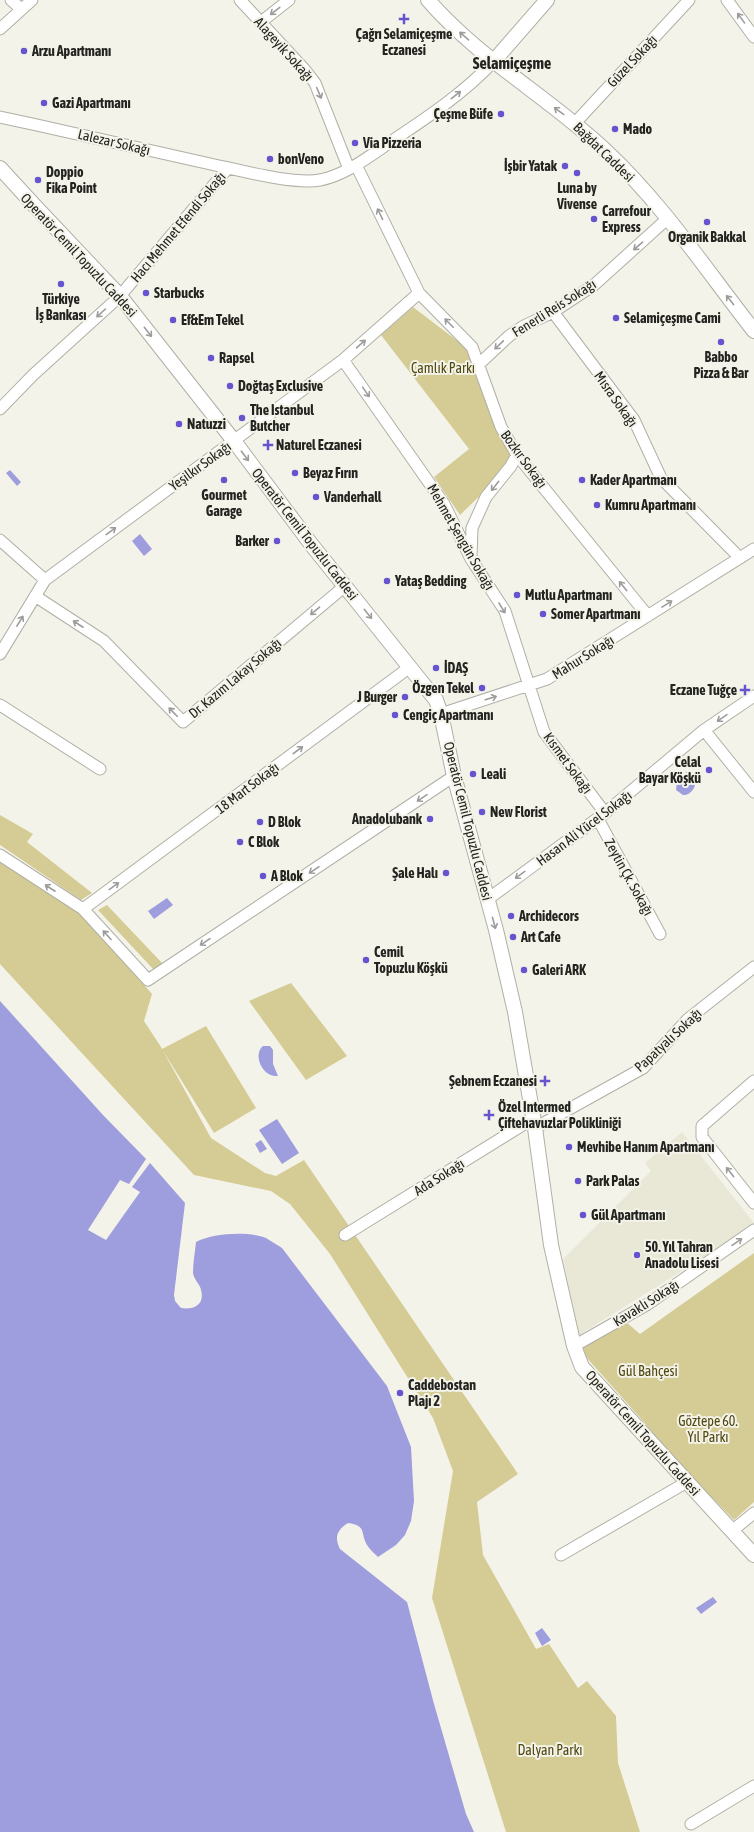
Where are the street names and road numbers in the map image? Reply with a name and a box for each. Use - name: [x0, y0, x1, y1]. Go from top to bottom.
- street label: Alageyik Sokağı: [251, 14, 317, 84]
- street label: Güzel Sokağı: [604, 32, 660, 90]
- street label: Bağdat Caddesi: [570, 119, 638, 185]
- street label: Lalezar Sokağı: [76, 126, 152, 158]
- street label: Hacı Mehmet Efendi Sokağı: [127, 169, 229, 285]
- street label: Operatör Cemil Topuzlu Caddesi: [18, 190, 140, 320]
- street label: Fenerli Reis Sokağı: [509, 276, 599, 340]
- street label: Mısra Sokağı: [591, 368, 641, 430]
- street label: Bozkır Sokağı: [498, 427, 550, 491]
- street label: Yeşilkır Sokağı: [166, 438, 234, 494]
- street label: Operatör Cemil Topuzlu Caddesi: [249, 465, 361, 603]
- street label: Mehmet Şengün Sokağı: [424, 481, 498, 593]
- street label: Mahur Sokağı: [549, 632, 617, 682]
- street label: Dr. Kazım Lakay Sokağı: [185, 635, 285, 721]
- street label: Kısmet Sokağı: [540, 729, 596, 797]
- street label: Operatör Cemil Topuzlu Caddesi: [441, 740, 495, 902]
- street label: 18 Mart Sokağı: [212, 759, 282, 817]
- street label: Hasan Ali Yücel Sokağı: [533, 787, 635, 869]
- street label: Zeytin Çk. Sokağı: [601, 836, 657, 918]
- street label: Papatyalı Sokağı: [631, 1005, 705, 1075]
- street label: Ada Sokağı: [411, 1155, 467, 1199]
- street label: Kavaklı Sokağı: [610, 1276, 682, 1330]
- street label: Operatör Cemil Topuzlu Caddesi: [583, 1367, 703, 1499]

